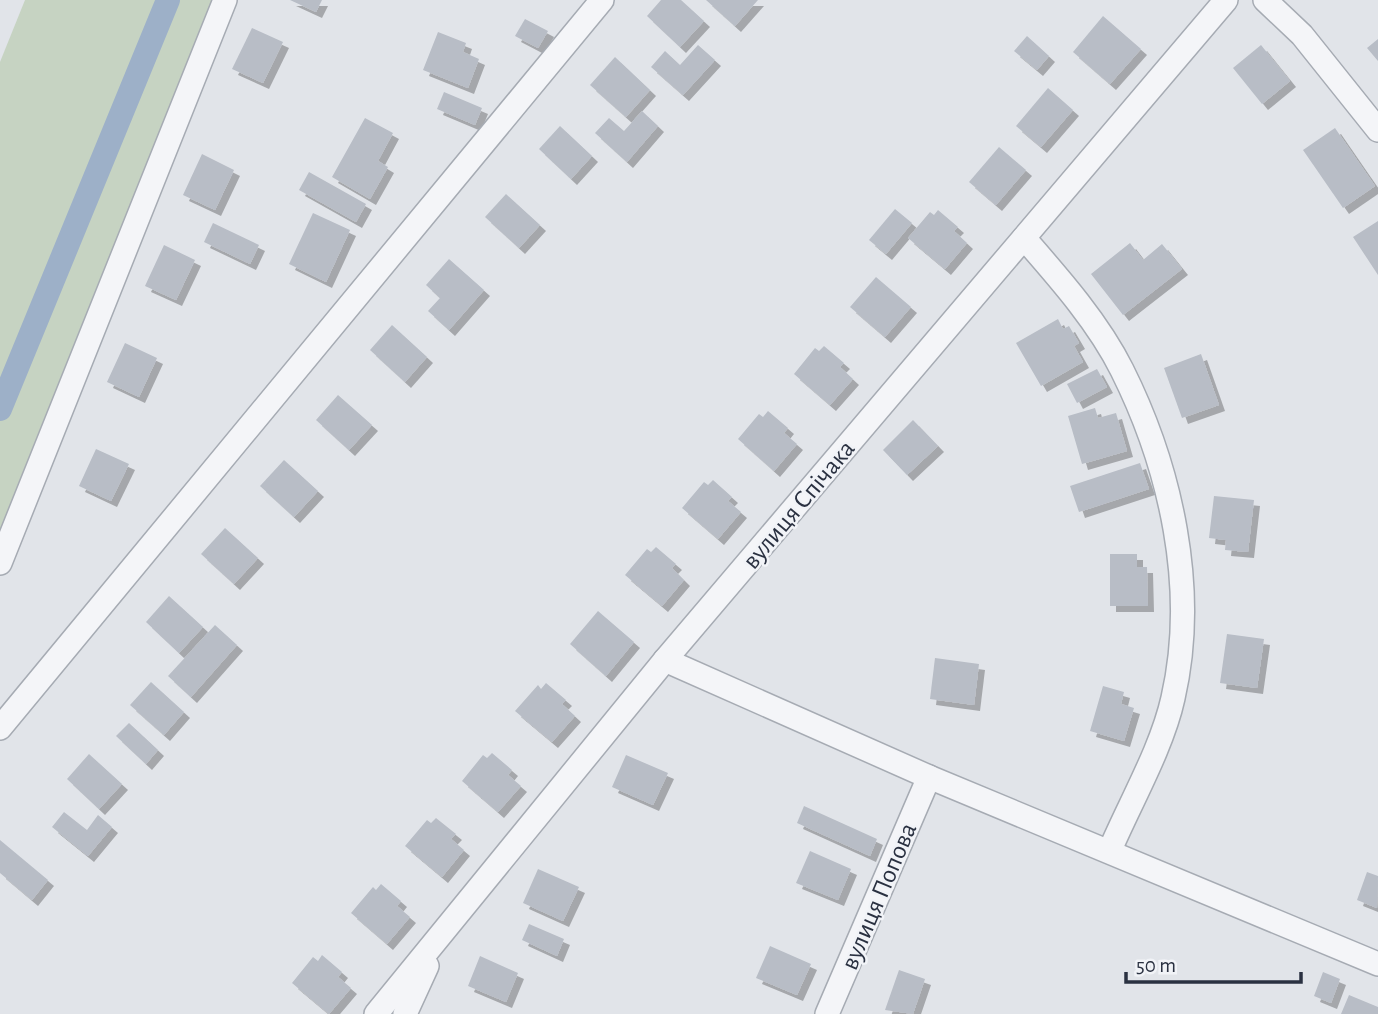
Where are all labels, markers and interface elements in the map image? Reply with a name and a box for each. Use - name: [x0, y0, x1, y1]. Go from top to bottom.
- street label: вулиця Спічака: [738, 435, 860, 574]
- street label: вулиця Попова: [836, 819, 922, 974]
- scale bar: [1126, 940, 1301, 984]
- text: 50 m: [1136, 955, 1176, 976]

